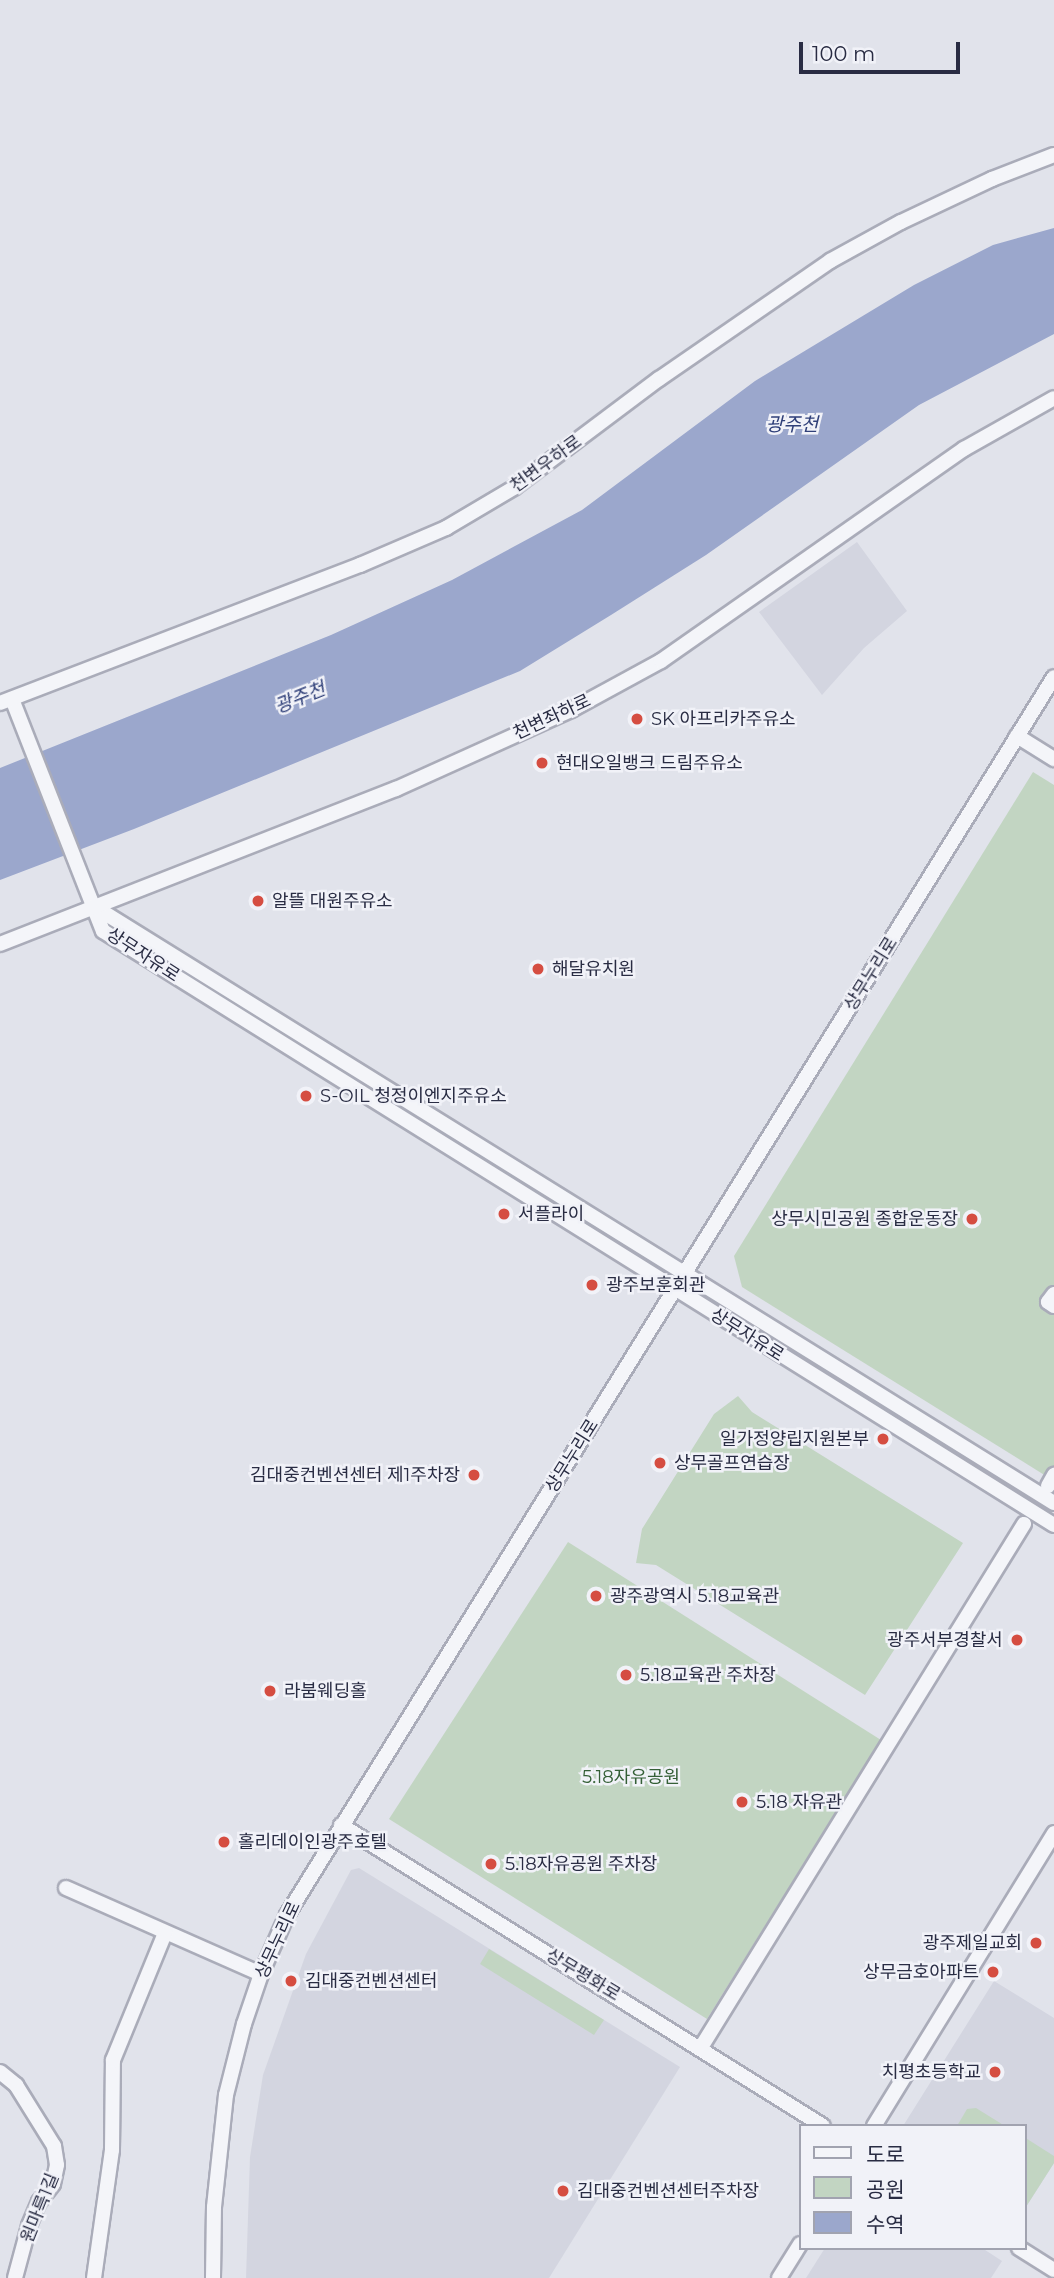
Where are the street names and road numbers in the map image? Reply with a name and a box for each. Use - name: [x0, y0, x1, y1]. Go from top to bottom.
- street label: 천변우하로: [506, 431, 586, 497]
- street label: 천변좌하로: [510, 690, 594, 744]
- street label: 상무자유로: [102, 923, 184, 987]
- street label: 상무누리로: [840, 933, 902, 1015]
- street label: 상무자유로: [706, 1304, 788, 1366]
- street label: 상무누리로: [541, 1415, 603, 1497]
- street label: 상무누리로: [251, 1898, 305, 1982]
- street label: 상무평화로: [542, 1944, 624, 2006]
- street label: 원마륵1길: [16, 2170, 64, 2246]

